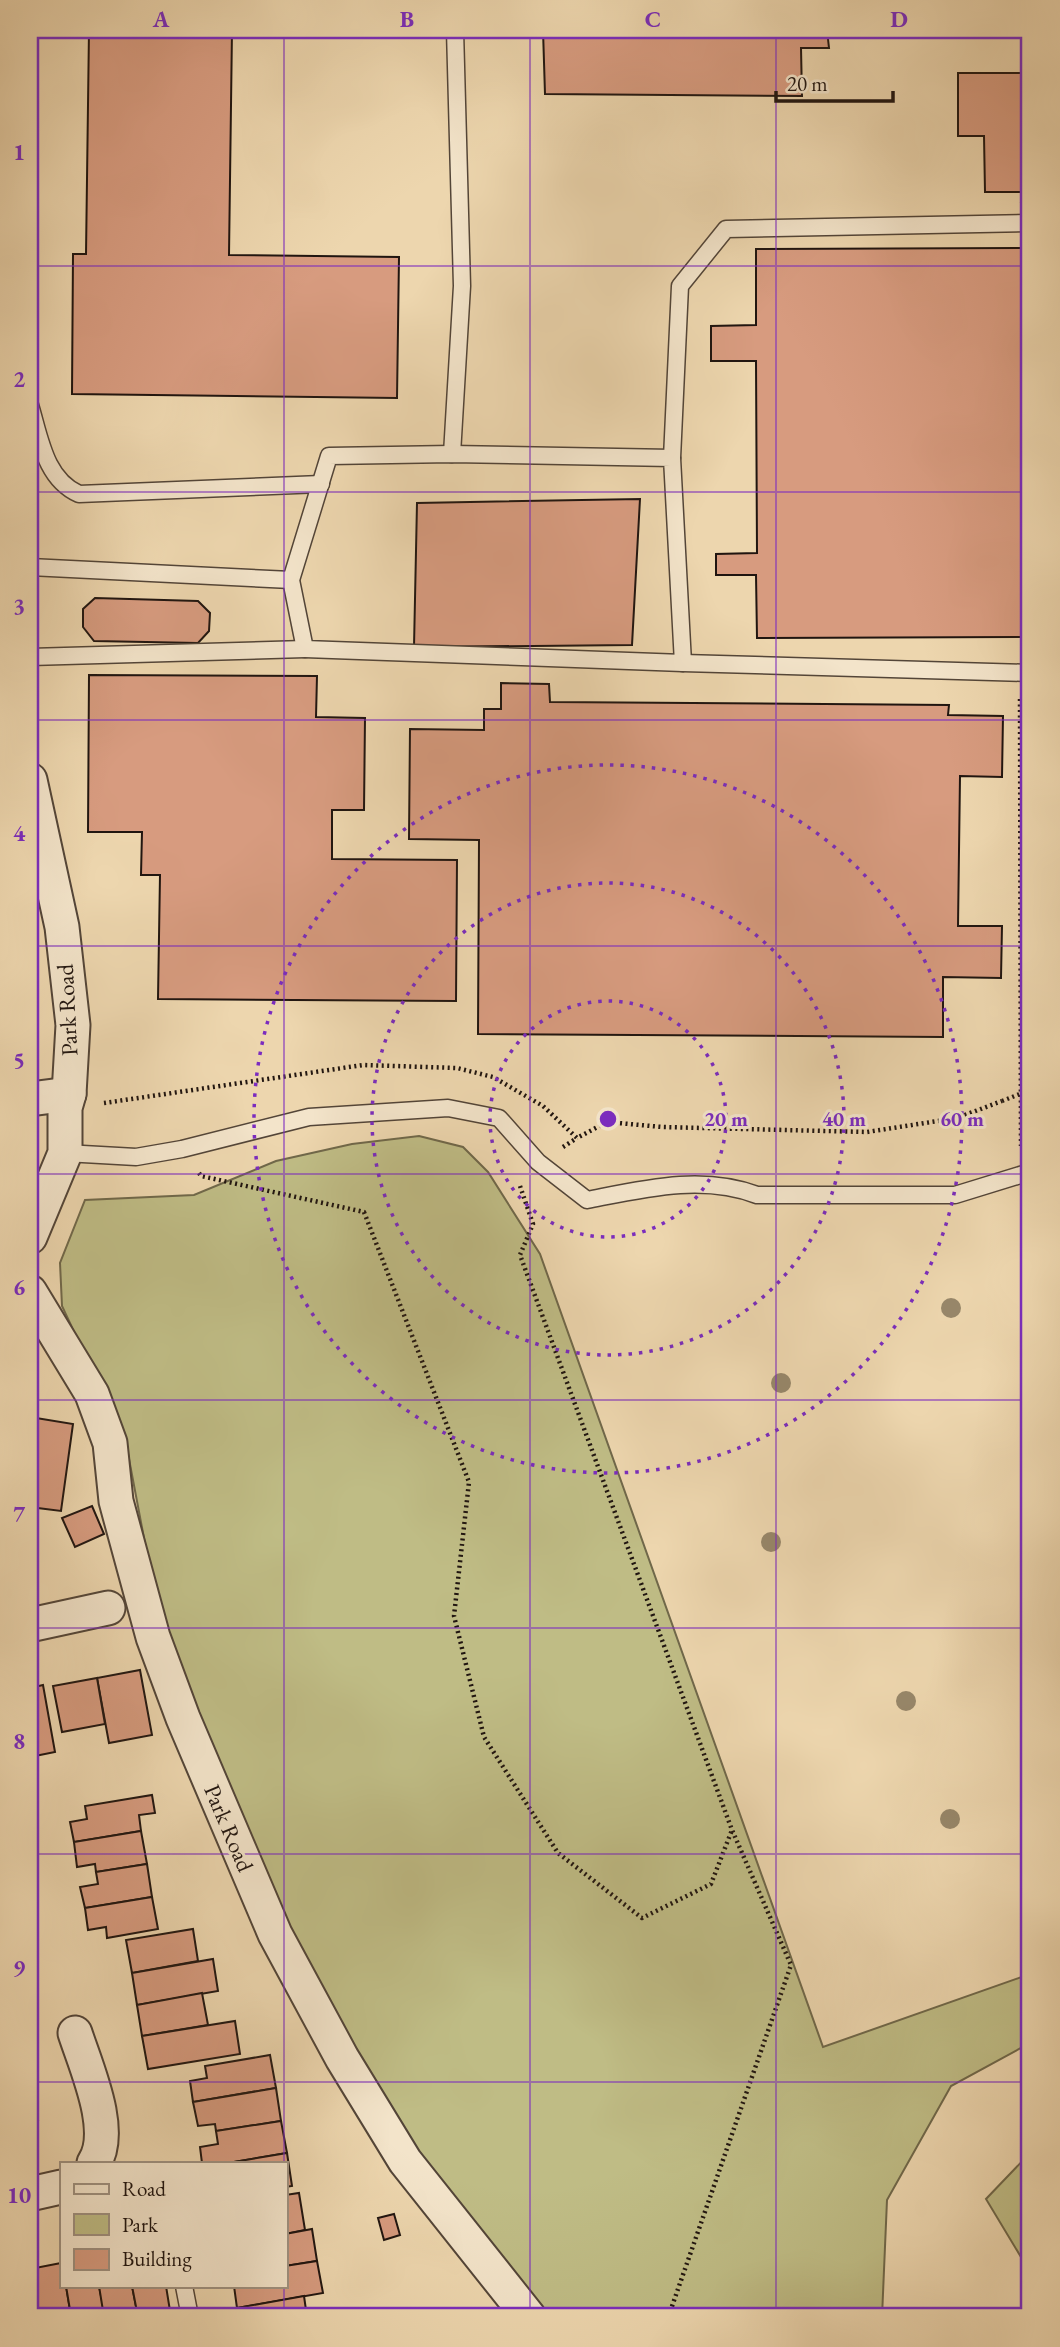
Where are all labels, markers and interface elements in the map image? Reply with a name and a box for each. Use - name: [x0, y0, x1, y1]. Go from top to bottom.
- text: A: [152, 4, 170, 34]
- text: B: [400, 4, 414, 34]
- text: C: [645, 4, 661, 34]
- text: D: [890, 4, 908, 34]
- scale bar: [776, 60, 894, 104]
- text: 20 m: [787, 70, 828, 97]
- text: 1: [13, 137, 25, 167]
- text: 2: [13, 364, 25, 394]
- text: 3: [13, 591, 25, 621]
- text: 4: [13, 818, 26, 848]
- street label: Park Road: [50, 963, 84, 1057]
- text: 5: [13, 1045, 25, 1075]
- text: 20 m: [704, 1105, 748, 1132]
- text: 40 m: [822, 1105, 866, 1132]
- text: 60 m: [940, 1105, 984, 1132]
- centre of rings: [596, 1107, 620, 1131]
- text: 6: [13, 1272, 25, 1302]
- text: 7: [13, 1499, 26, 1529]
- text: 8: [13, 1726, 25, 1756]
- street label: Park Road: [197, 1780, 261, 1877]
- text: 9: [13, 1953, 25, 1983]
- legend: [60, 2162, 287, 2288]
- text: Road: [122, 2175, 166, 2202]
- text: 10: [7, 2180, 31, 2210]
- text: Park: [122, 2211, 159, 2238]
- text: Building: [122, 2245, 192, 2272]

